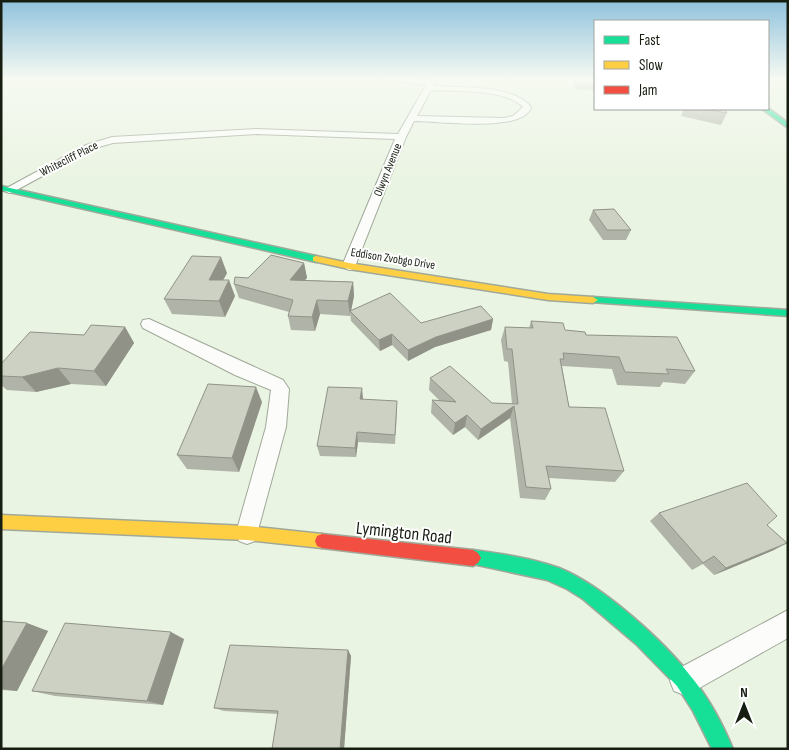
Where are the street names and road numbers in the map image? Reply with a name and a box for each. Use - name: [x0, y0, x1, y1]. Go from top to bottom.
- street label: Whitecliff Place: [37, 138, 101, 180]
- street label: Olwyn Avenue: [371, 141, 405, 199]
- street label: Eddison Zvobgo Drive: [350, 245, 436, 273]
- street label: Lymington Road: [355, 518, 453, 548]

